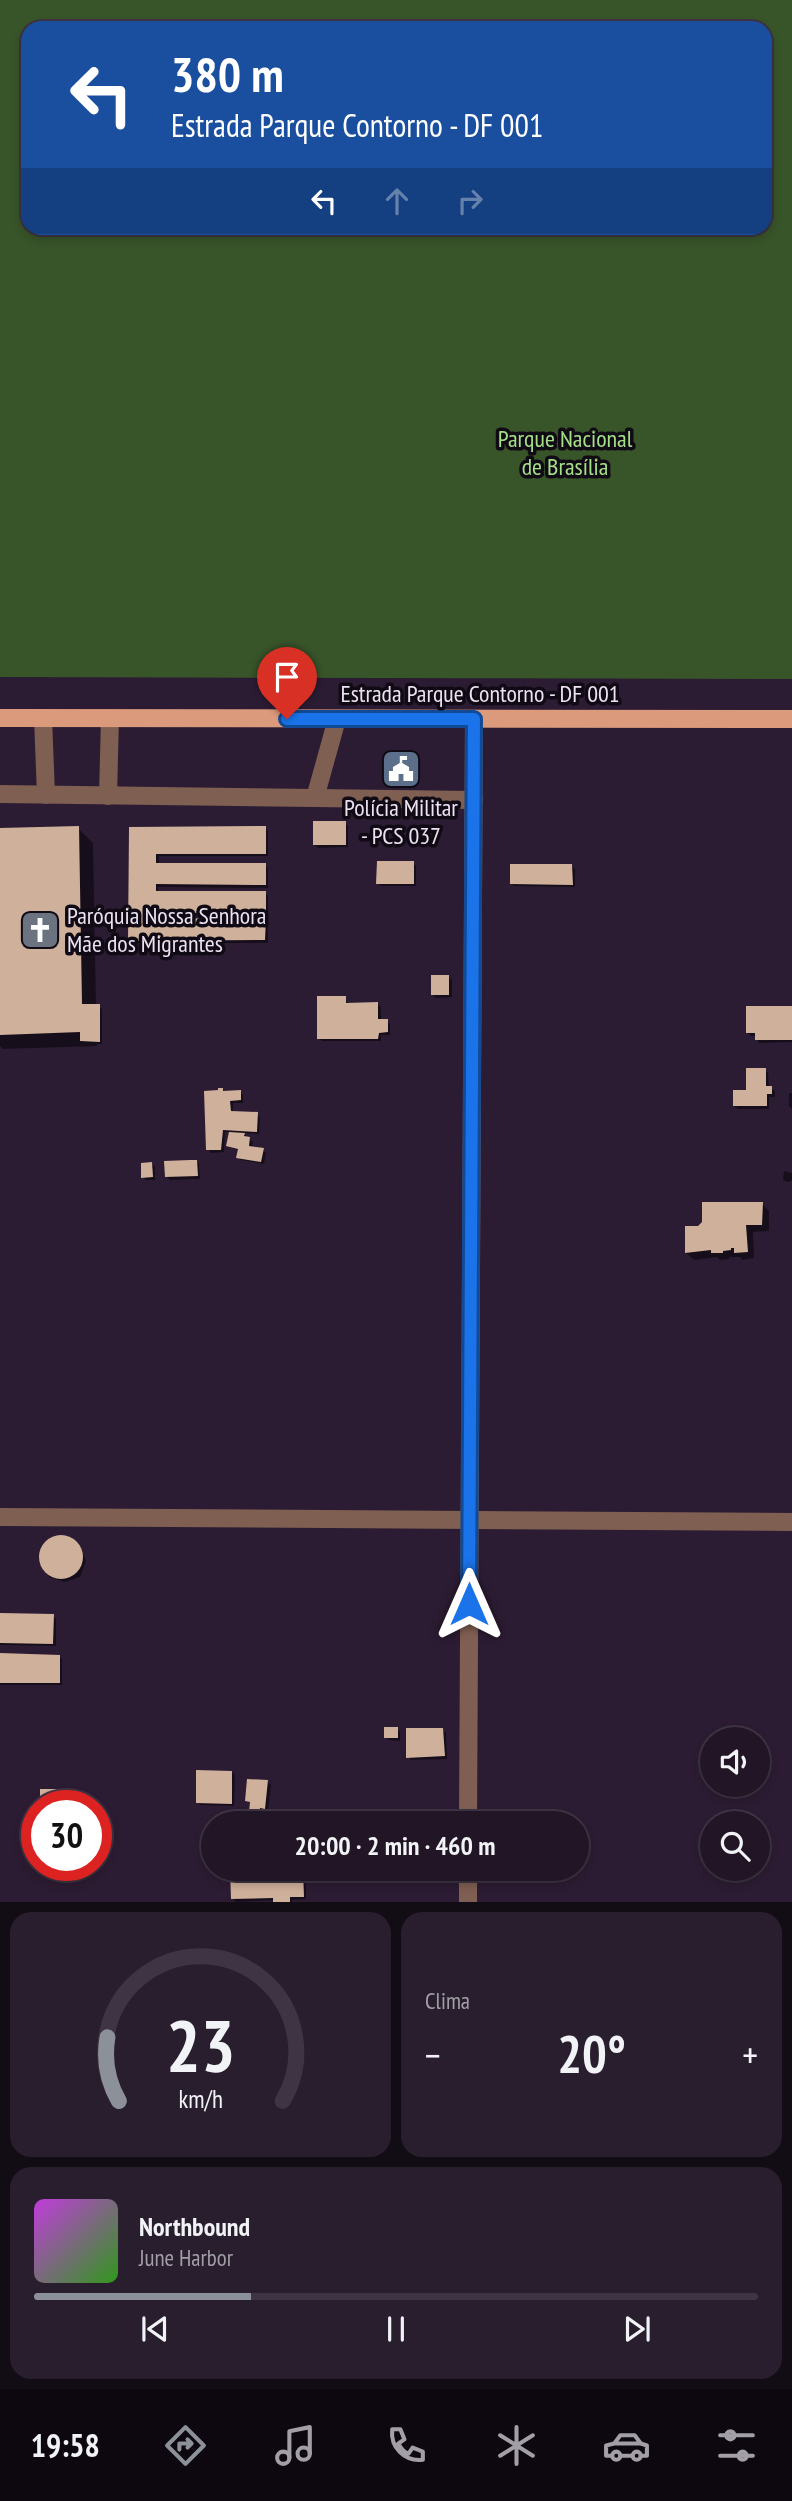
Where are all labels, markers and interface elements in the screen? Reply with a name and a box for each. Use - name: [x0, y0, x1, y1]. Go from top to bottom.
- text: 380 m: [171, 42, 284, 106]
- icon: left: [56, 49, 147, 140]
- text: Estrada Parque Contorno - DF 001: [171, 104, 543, 146]
- icon: left: [305, 182, 343, 220]
- icon: ahead: [378, 182, 416, 220]
- icon: right: [451, 182, 489, 220]
- park label: Parque Nacional de Brasília: [498, 423, 633, 482]
- pin: [257, 647, 317, 719]
- icon: arrive: [268, 658, 306, 696]
- street label: Estrada Parque Contorno - DF 001: [340, 678, 620, 709]
- public building icon: Polícia Militar - PCS 037: [380, 748, 422, 790]
- place label: Polícia Militar - PCS 037: [344, 792, 458, 851]
- place label: Paróquia Nossa Senhora Mãe dos Migrantes: [67, 900, 266, 959]
- church icon: Paróquia Nossa Senhora Mãe dos Migrantes: [19, 909, 61, 951]
- position arrow: [432, 1567, 506, 1641]
- map controls: [700, 1727, 770, 1881]
- button: sound: [700, 1727, 770, 1797]
- speed limit sign: 30: [21, 1790, 112, 1881]
- button: search: [700, 1811, 770, 1881]
- text: 20:00 · 2 min · 460 m: [295, 1829, 495, 1862]
- text: Clima: [425, 1986, 470, 2015]
- text: 23: [166, 1997, 235, 2091]
- text: 20°: [557, 2020, 626, 2087]
- text: −: [425, 2030, 441, 2079]
- text: +: [742, 2030, 758, 2079]
- text: km/h: [178, 2082, 223, 2114]
- text: Northbound: [139, 2210, 250, 2243]
- text: June Harbor: [139, 2243, 233, 2272]
- icon: previous: [136, 2310, 174, 2348]
- icon: pause: [377, 2310, 415, 2348]
- icon: next: [618, 2310, 656, 2348]
- icon: directions: [161, 2421, 210, 2470]
- icon: music: [271, 2421, 320, 2470]
- icon: phone: [382, 2421, 431, 2470]
- icon: climate: [492, 2421, 541, 2470]
- icon: car: [602, 2421, 651, 2470]
- icon: filters: [712, 2421, 761, 2470]
- text: 19:58: [31, 2424, 100, 2466]

